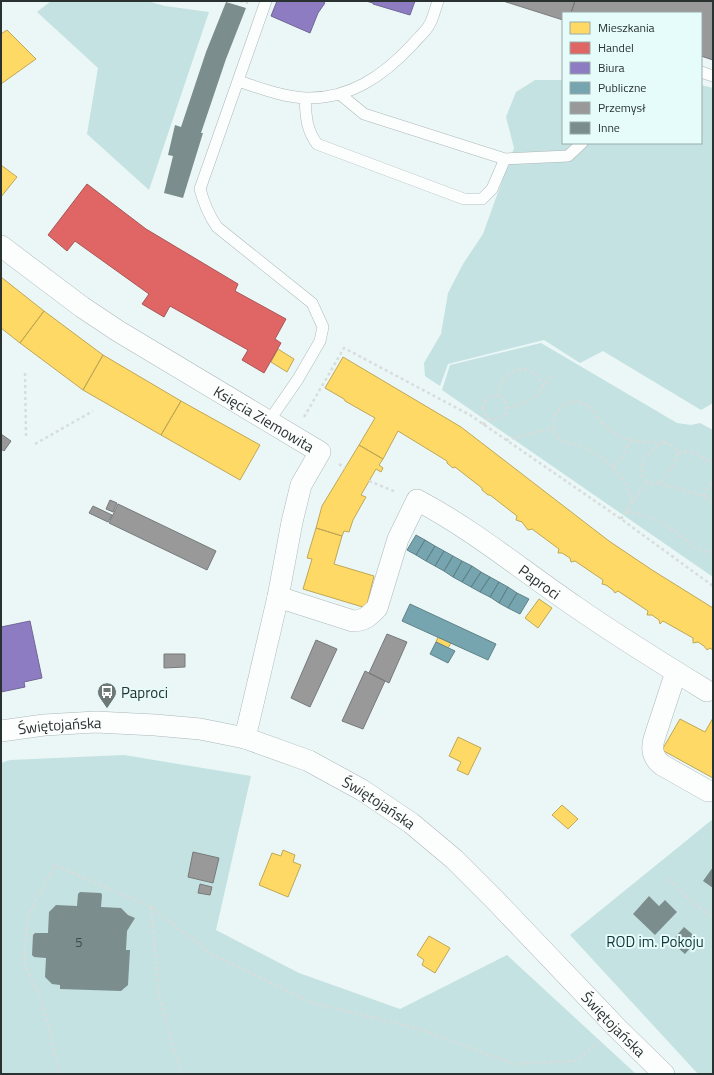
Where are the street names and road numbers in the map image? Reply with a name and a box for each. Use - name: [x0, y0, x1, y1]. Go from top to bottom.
- street label: Księcia Ziemowita: [209, 379, 319, 458]
- street label: Paproci: [514, 558, 566, 605]
- street label: Świętojańska: [16, 710, 103, 740]
- street label: Świętojańska: [338, 770, 422, 835]
- street label: Świętojańska: [576, 986, 652, 1062]

